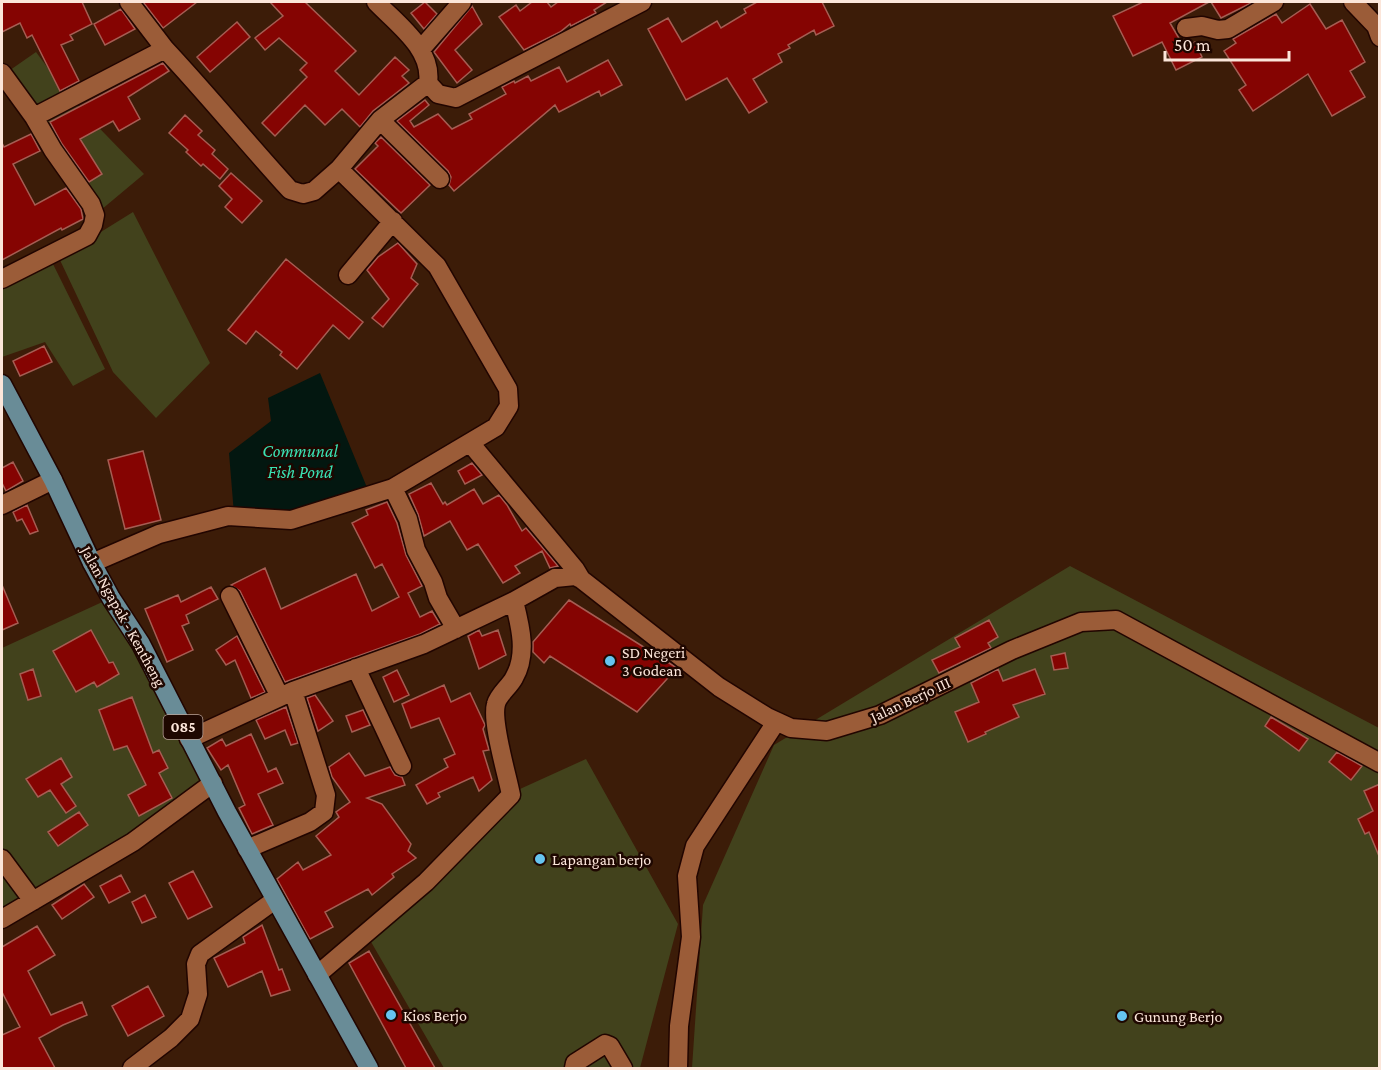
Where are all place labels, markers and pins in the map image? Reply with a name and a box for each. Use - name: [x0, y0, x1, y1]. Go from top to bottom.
- place label: SD Negeri 3 Godean: [622, 644, 685, 679]
- marker: SD Negeri 3 Godean: [603, 654, 617, 668]
- place label: Lapangan berjo: [552, 851, 651, 869]
- marker: Lapangan berjo: [533, 852, 547, 866]
- place label: Kios Berjo: [403, 1007, 467, 1025]
- marker: Kios Berjo: [384, 1008, 398, 1022]
- place label: Gunung Berjo: [1134, 1008, 1222, 1026]
- marker: Gunung Berjo: [1115, 1009, 1129, 1023]

